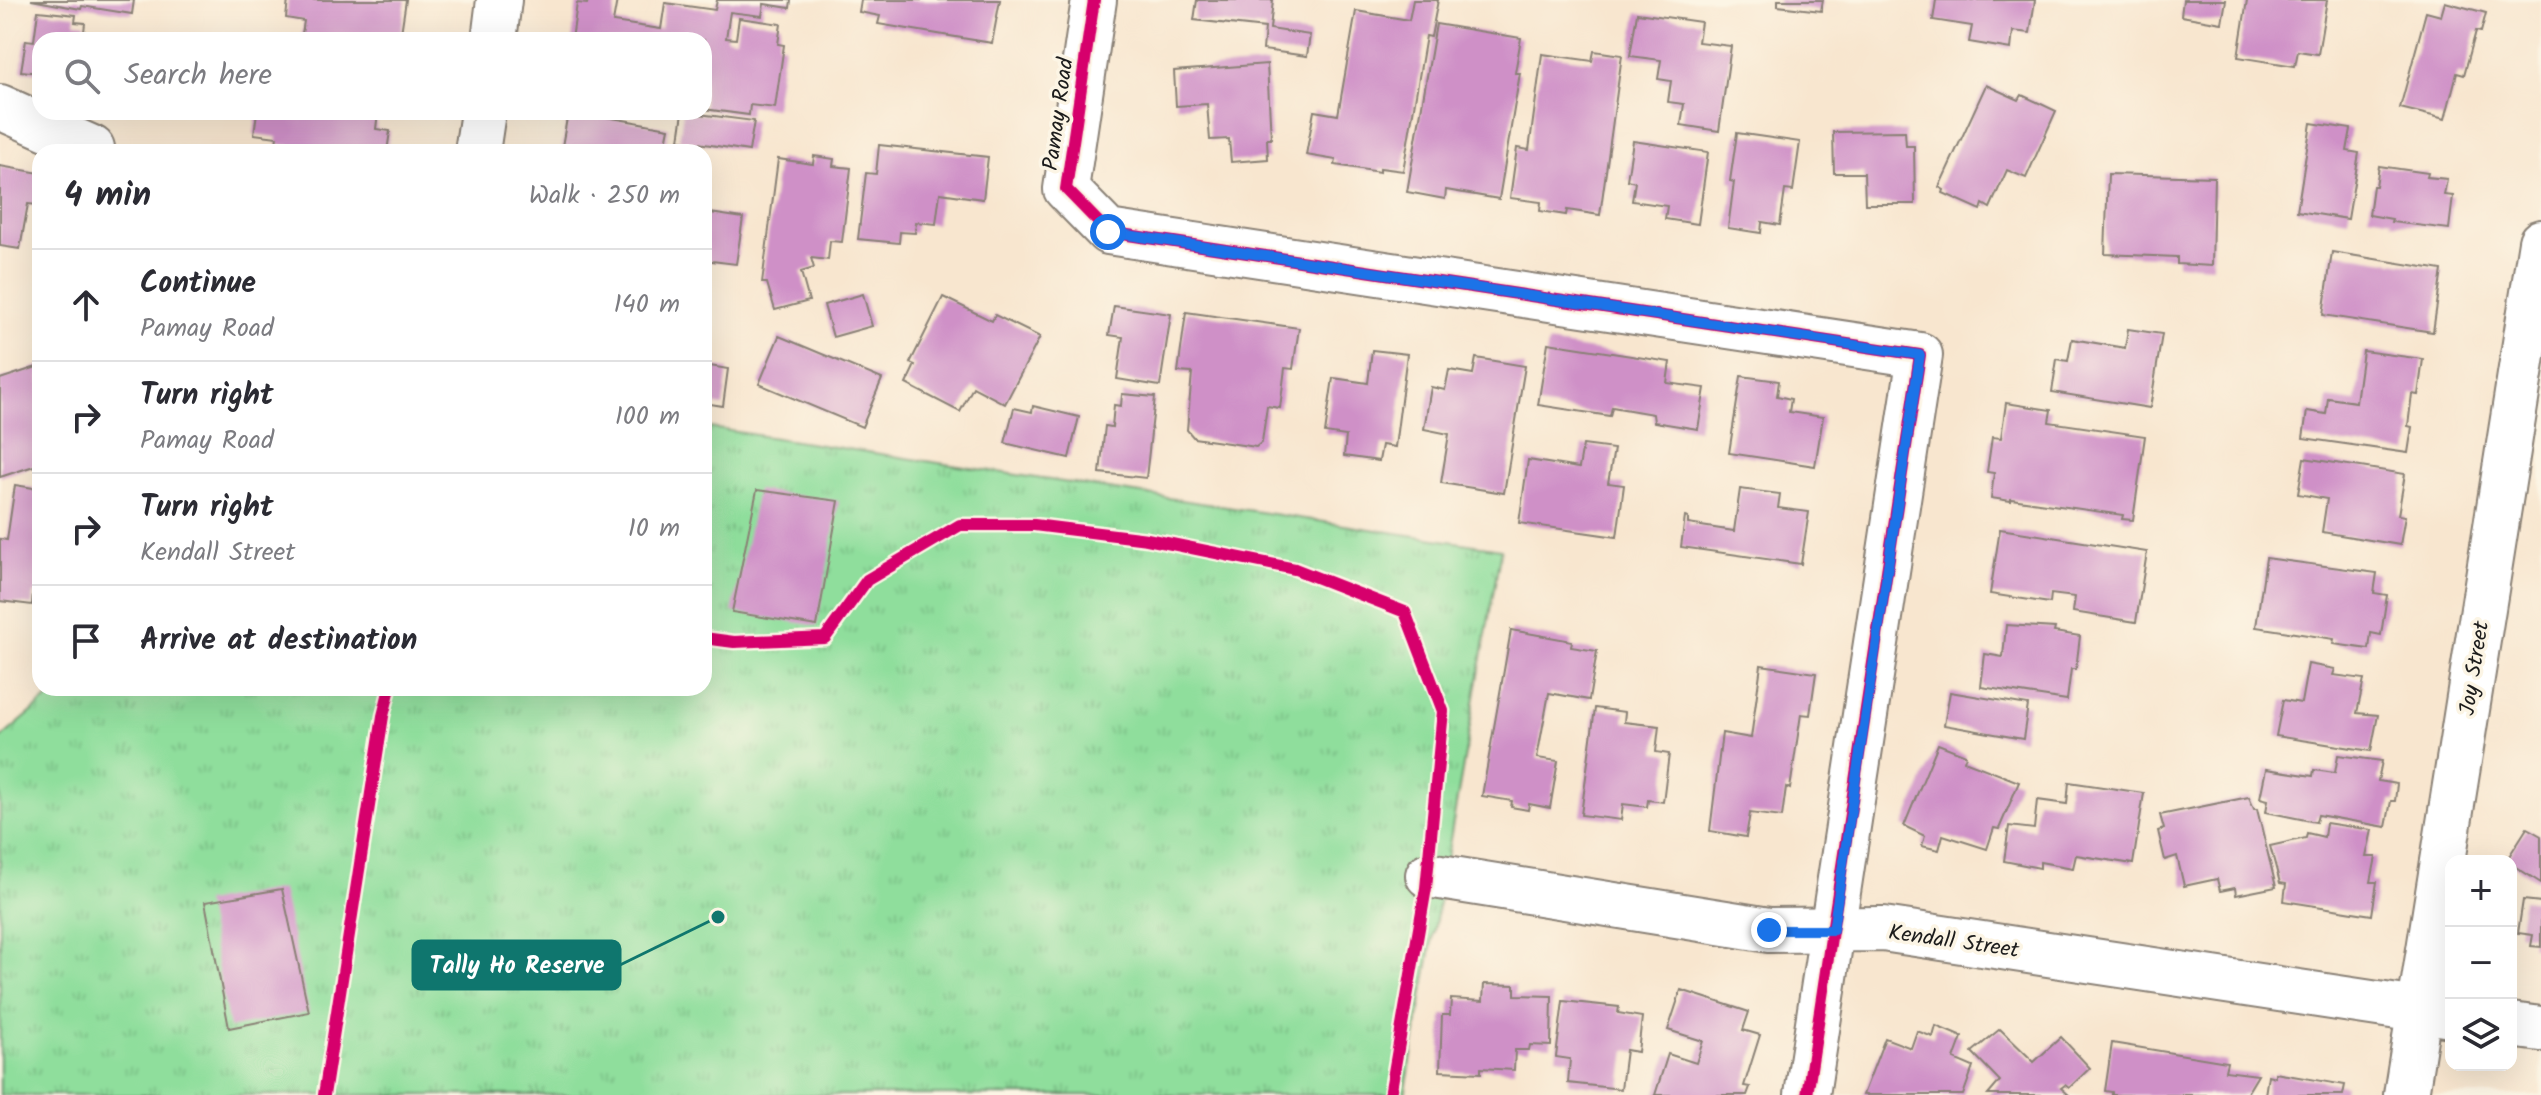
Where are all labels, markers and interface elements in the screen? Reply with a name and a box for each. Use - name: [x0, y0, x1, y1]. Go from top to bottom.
- search box: [32, 32, 712, 120]
- text: Search here: [124, 52, 272, 100]
- icon: search: [60, 54, 104, 98]
- street label: Pamay Road: [1034, 55, 1085, 173]
- text: 4 min: [64, 169, 151, 223]
- text: Walk · 250 m: [529, 175, 680, 217]
- route start: [1090, 214, 1126, 250]
- text: Continue: [140, 260, 256, 308]
- icon: ahead: [64, 283, 108, 327]
- text: 140 m: [613, 284, 680, 326]
- text: Pamay Road: [140, 308, 274, 350]
- text: Turn right: [140, 372, 273, 420]
- icon: right: [64, 395, 108, 439]
- text: 100 m: [615, 396, 680, 438]
- text: Pamay Road: [140, 420, 274, 462]
- text: Turn right: [140, 484, 273, 532]
- icon: right: [64, 507, 108, 551]
- text: 10 m: [628, 508, 680, 550]
- text: Kendall Street: [140, 532, 295, 574]
- text: Arrive at destination: [140, 617, 417, 665]
- street label: Joy Street: [2451, 618, 2500, 718]
- icon: arrive: [64, 619, 108, 663]
- map controls: [2445, 855, 2517, 1071]
- button: +: [2445, 855, 2517, 927]
- route end: [1751, 912, 1787, 948]
- street label: Kendall Street: [1886, 916, 2022, 969]
- button: −: [2445, 927, 2517, 999]
- callout: Tally Ho Reserve: [413, 941, 620, 989]
- text: Tally Ho Reserve: [429, 947, 605, 986]
- button: layers: [2445, 999, 2517, 1071]

